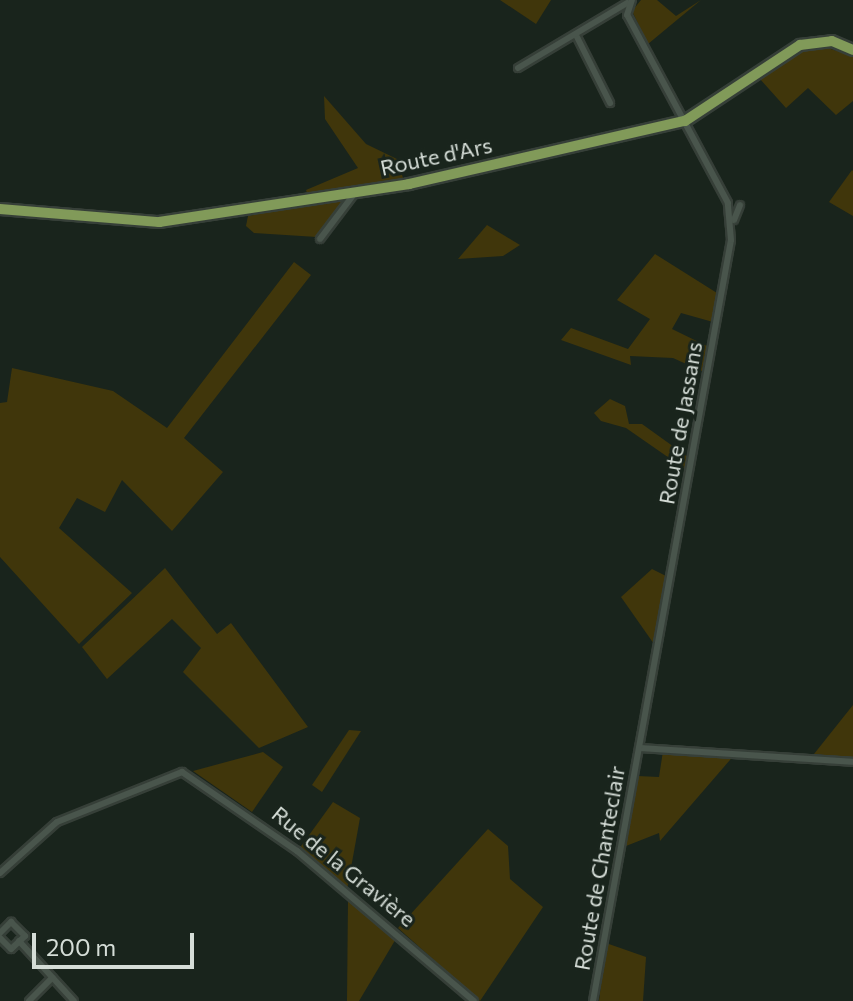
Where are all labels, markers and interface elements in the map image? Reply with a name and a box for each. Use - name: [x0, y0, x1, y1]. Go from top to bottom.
- street label: Route d'Ars: [378, 131, 494, 181]
- street label: Route de Jassans: [653, 340, 707, 506]
- street label: Route de Chanteclair: [568, 764, 630, 972]
- street label: Rue de la Gravière: [267, 800, 421, 932]
- scale bar: [36, 917, 198, 967]
- text: 200 m: [46, 932, 116, 961]

